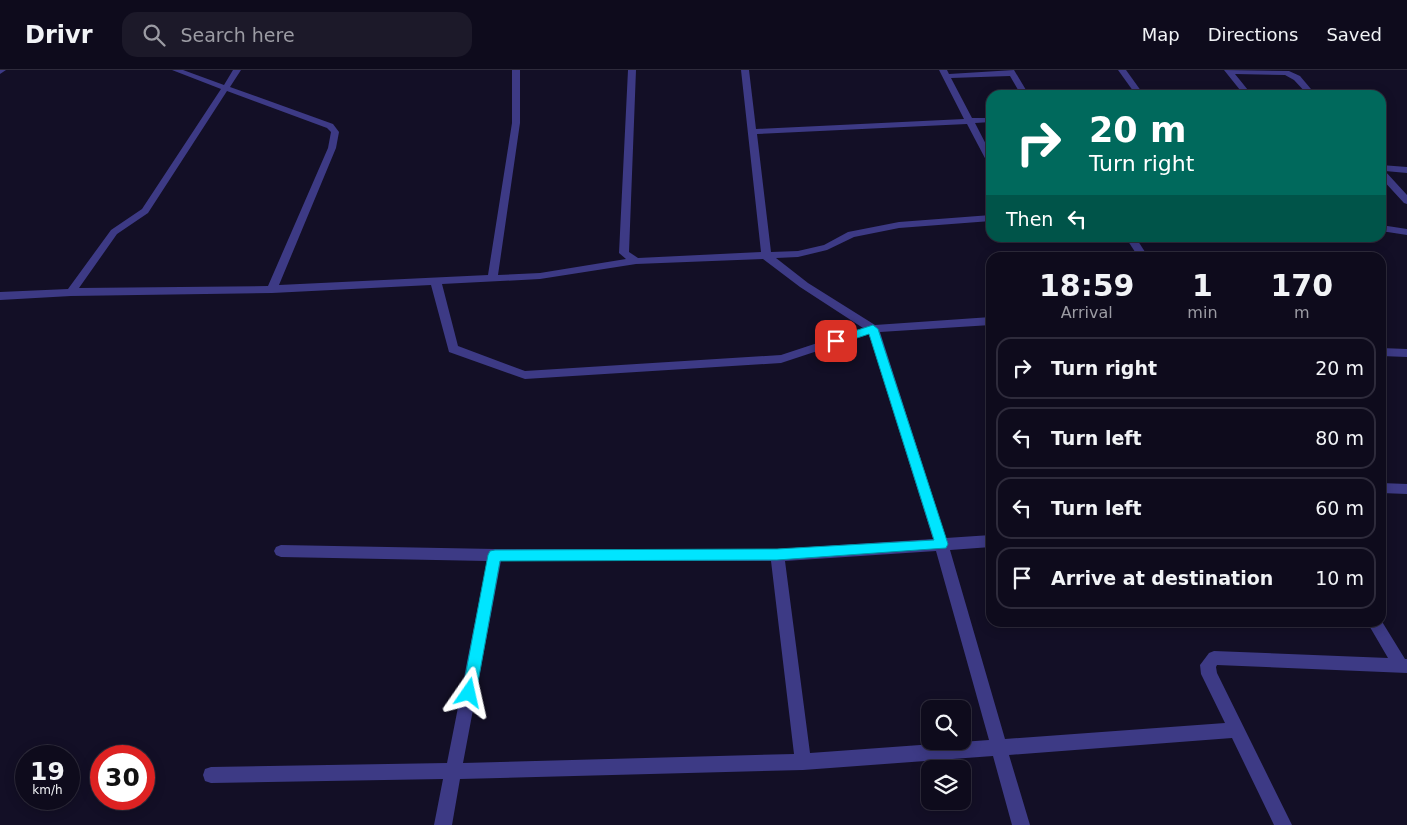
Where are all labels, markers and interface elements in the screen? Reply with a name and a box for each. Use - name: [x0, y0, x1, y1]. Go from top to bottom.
- search box: [122, 12, 472, 57]
- text: Drivr: [25, 21, 92, 49]
- icon: search: [140, 21, 168, 49]
- text: Search here: [180, 24, 295, 46]
- text: Map: [1142, 24, 1180, 45]
- text: Directions: [1208, 24, 1298, 45]
- text: Saved: [1326, 24, 1382, 45]
- icon: right: [1006, 110, 1071, 175]
- text: 20 m: [1089, 110, 1186, 150]
- text: Turn right: [1089, 151, 1194, 176]
- icon: left: [1063, 205, 1091, 233]
- text: Then: [1006, 208, 1053, 230]
- text: 18:59: [1039, 268, 1134, 303]
- text: 1: [1192, 268, 1213, 303]
- text: 170: [1270, 268, 1333, 303]
- text: Arrival: [1061, 303, 1113, 322]
- text: min: [1187, 303, 1218, 322]
- text: m: [1294, 303, 1310, 322]
- pin: [815, 320, 857, 362]
- icon: arrive: [822, 327, 850, 355]
- icon: right: [1008, 354, 1036, 382]
- text: Turn right: [1051, 357, 1157, 379]
- text: 20 m: [1315, 357, 1364, 379]
- icon: left: [1008, 424, 1036, 452]
- text: Turn left: [1051, 427, 1142, 449]
- text: 80 m: [1315, 427, 1364, 449]
- icon: left: [1008, 494, 1036, 522]
- text: Turn left: [1051, 497, 1142, 519]
- text: 60 m: [1315, 497, 1364, 519]
- icon: arrive: [1008, 564, 1036, 592]
- text: Arrive at destination: [1051, 567, 1273, 589]
- text: 10 m: [1315, 567, 1364, 589]
- position arrow: [442, 666, 494, 718]
- map controls: [921, 700, 971, 810]
- button: search: [921, 700, 971, 750]
- speed limit sign: 30: [90, 745, 155, 810]
- text: 19: [30, 757, 65, 786]
- button: layers: [921, 760, 971, 810]
- text: km/h: [32, 783, 63, 797]

